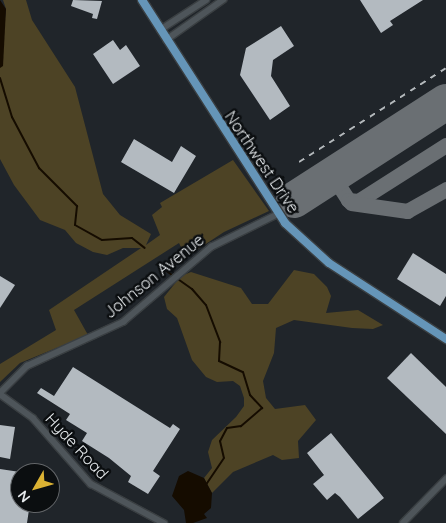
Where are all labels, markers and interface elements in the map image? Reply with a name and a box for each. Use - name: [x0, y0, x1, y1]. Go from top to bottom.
- street label: Northwest Drive: [221, 107, 303, 217]
- street label: Johnson Avenue: [100, 230, 208, 322]
- street label: Hyde Road: [42, 409, 112, 483]
- north arrow: [10, 463, 60, 513]
- text: N: [14, 487, 34, 506]

